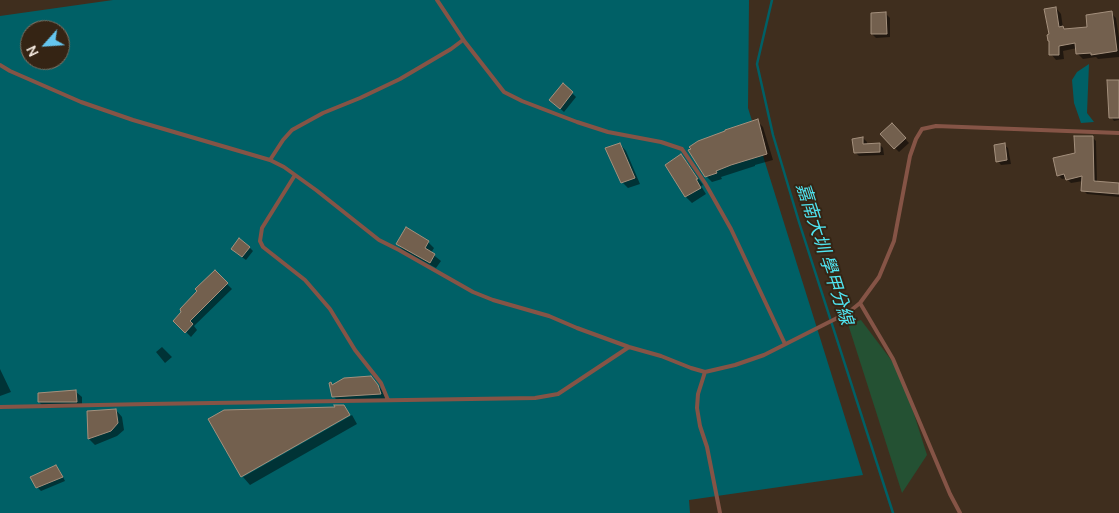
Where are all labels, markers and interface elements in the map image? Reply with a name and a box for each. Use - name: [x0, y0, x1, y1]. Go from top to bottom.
- north arrow: [20, 20, 70, 70]
- text: N: [21, 43, 43, 60]
- water label: 嘉南大圳 學甲分線: [791, 180, 857, 328]

